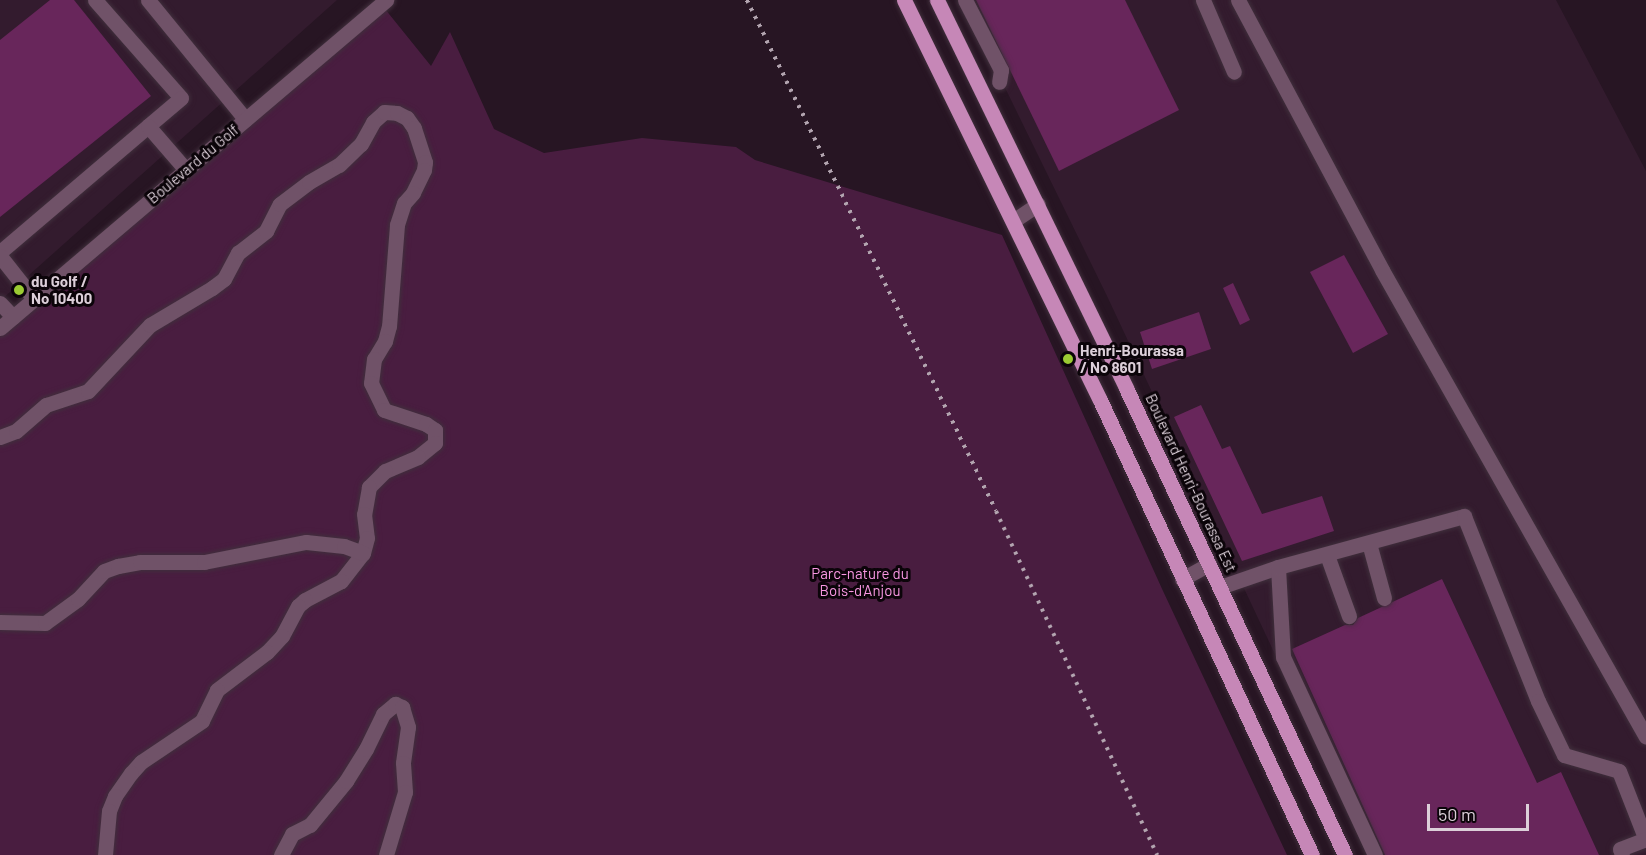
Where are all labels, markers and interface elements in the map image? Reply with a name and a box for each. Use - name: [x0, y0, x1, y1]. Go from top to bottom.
- street label: Boulevard du Golf: [144, 121, 242, 207]
- place label: du Golf / No 10400: [31, 272, 92, 307]
- marker: du Golf / No 10400: [12, 283, 26, 297]
- place label: Henri-Bourassa / No 8601: [1080, 341, 1184, 376]
- marker: Henri-Bourassa / No 8601: [1061, 352, 1075, 366]
- street label: Boulevard Henri-Bourassa Est: [1142, 391, 1240, 575]
- park label: Parc-nature du Bois-d'Anjou: [811, 564, 909, 599]
- scale bar: [1430, 792, 1532, 830]
- text: 50 m: [1438, 803, 1476, 825]

